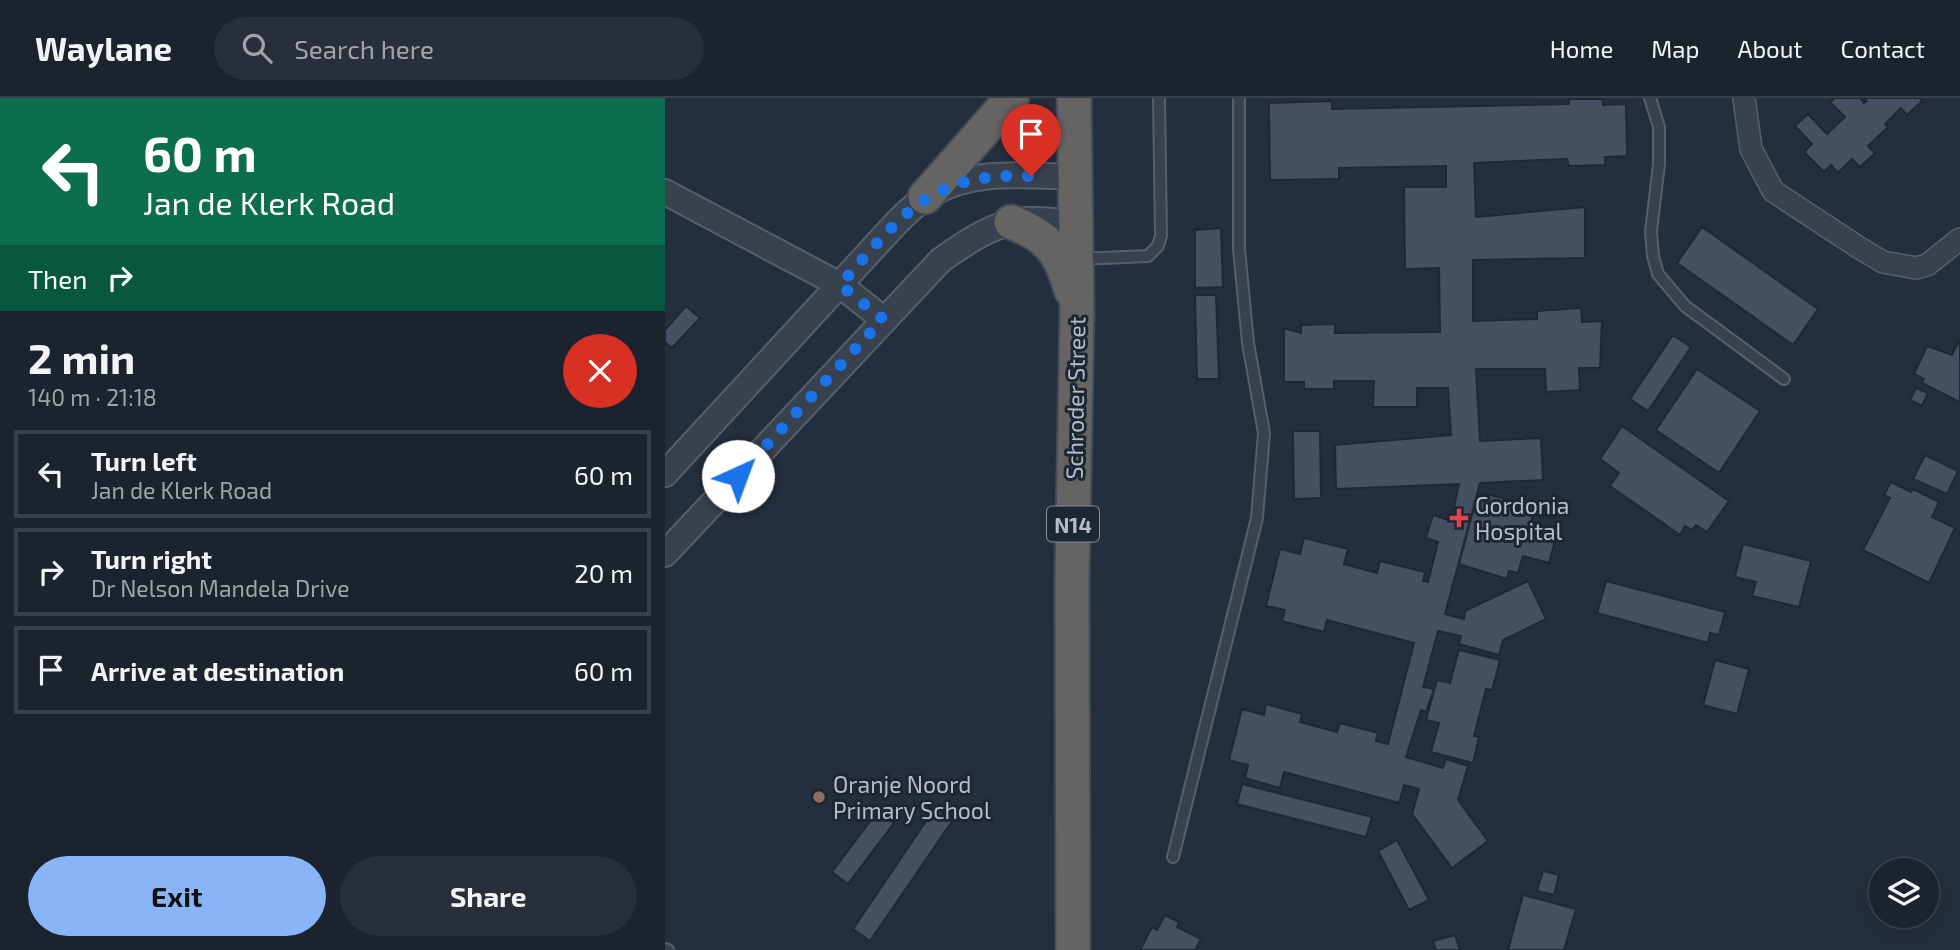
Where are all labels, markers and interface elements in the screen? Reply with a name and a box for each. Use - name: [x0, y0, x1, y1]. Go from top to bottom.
- search box: [214, 17, 704, 80]
- text: Waylane: [35, 28, 172, 68]
- icon: search: [238, 29, 276, 67]
- text: Search here: [294, 33, 434, 64]
- text: Home: [1550, 34, 1613, 63]
- text: Map: [1651, 34, 1699, 63]
- text: About: [1737, 34, 1803, 63]
- text: Contact: [1841, 34, 1925, 63]
- pin: [1001, 104, 1061, 176]
- icon: arrive: [1012, 115, 1050, 153]
- text: 60 m: [143, 123, 257, 182]
- icon: left: [28, 126, 119, 217]
- text: Jan de Klerk Road: [143, 183, 395, 221]
- icon: right: [101, 259, 139, 297]
- text: Then: [28, 263, 87, 294]
- street label: Schroder Street: [1060, 316, 1090, 480]
- text: 2 min: [28, 332, 135, 382]
- button: close: [563, 334, 637, 408]
- text: 140 m · 21:18: [28, 383, 157, 411]
- position arrow: [701, 439, 775, 513]
- text: Turn left: [91, 445, 197, 476]
- icon: left: [32, 455, 70, 493]
- text: 60 m: [574, 459, 633, 490]
- text: Jan de Klerk Road: [91, 476, 272, 504]
- place label: Gordonia Hospital: [1475, 491, 1569, 545]
- road number: N14: [1047, 506, 1099, 542]
- marker: Gordonia Hospital: [1449, 508, 1469, 528]
- text: Turn right: [91, 543, 212, 574]
- icon: right: [32, 553, 70, 591]
- text: 20 m: [574, 557, 633, 588]
- text: Dr Nelson Mandela Drive: [91, 574, 350, 602]
- icon: arrive: [32, 651, 70, 689]
- text: Arrive at destination: [91, 655, 344, 686]
- text: 60 m: [574, 655, 633, 686]
- place label: Oranje Noord Primary School: [833, 770, 991, 824]
- marker: Oranje Noord Primary School: [811, 789, 827, 805]
- button: Exit: [28, 856, 326, 936]
- button: Share: [340, 856, 637, 936]
- map controls: [1869, 858, 1939, 928]
- button: layers: [1869, 858, 1939, 928]

